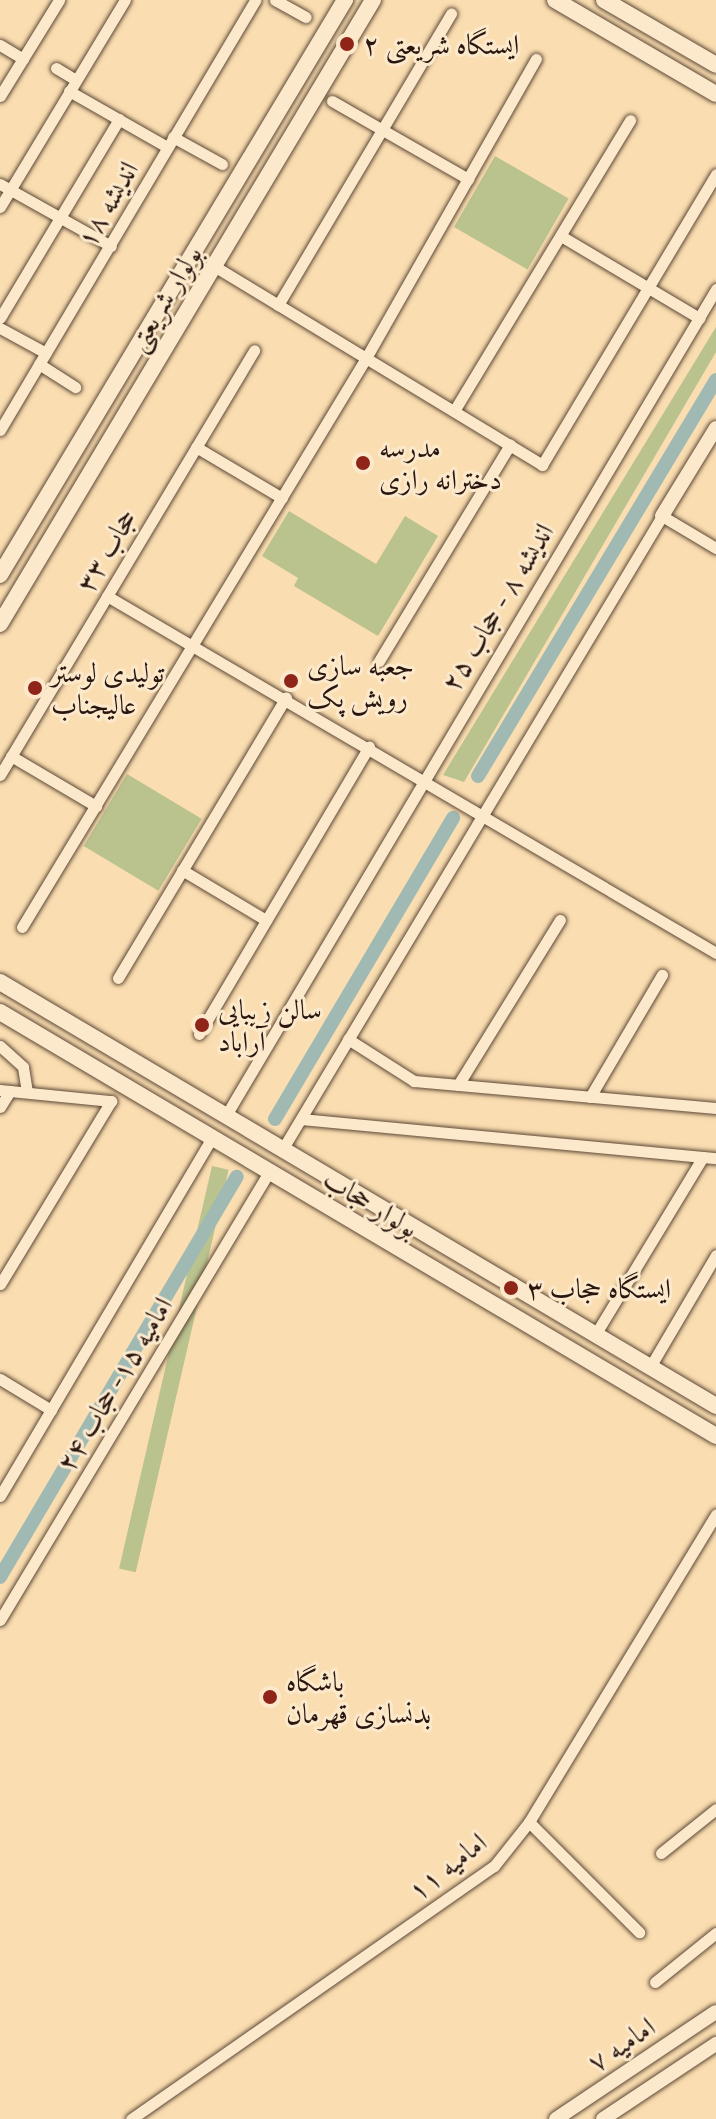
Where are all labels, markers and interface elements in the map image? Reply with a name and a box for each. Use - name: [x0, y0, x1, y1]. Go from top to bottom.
- place label: ایستگاه شریعتی ۲: [363, 27, 519, 61]
- marker: ایستگاه شریعتی ۲: [338, 35, 356, 53]
- street label: اندیشه ۱۸: [69, 155, 145, 253]
- street label: بولوار شریعتی: [119, 239, 209, 357]
- place label: مدرسه دخترانه رازی: [379, 430, 502, 496]
- marker: مدرسه دخترانه رازی: [354, 454, 372, 472]
- street label: حجاب ۳۳: [68, 502, 144, 598]
- street label: اندیشه ۸ - حجاب ۲۵: [434, 517, 560, 697]
- place label: جعبه سازی رویش پک: [307, 648, 414, 714]
- place label: تولیدی لوستر عالیجناب: [51, 655, 164, 721]
- marker: جعبه سازی رویش پک: [282, 672, 300, 690]
- marker: تولیدی لوستر عالیجناب: [26, 679, 44, 697]
- place label: سالن زیبایی آراباد: [218, 992, 322, 1058]
- marker: سالن زیبایی آراباد: [193, 1016, 211, 1034]
- street label: بولوار حجاب: [317, 1162, 425, 1244]
- place label: ایستگاه حجاب ۳: [527, 1271, 671, 1305]
- marker: ایستگاه حجاب ۳: [502, 1279, 520, 1297]
- street label: امامیه ۱۵- حجاب ۲۴: [49, 1291, 179, 1477]
- place label: باشگاه بدنسازی قهرمان: [286, 1664, 431, 1730]
- marker: باشگاه بدنسازی قهرمان: [261, 1688, 279, 1706]
- street label: امامیه ۱۱: [401, 1825, 493, 1907]
- street label: امامیه ۷: [581, 2009, 661, 2079]

